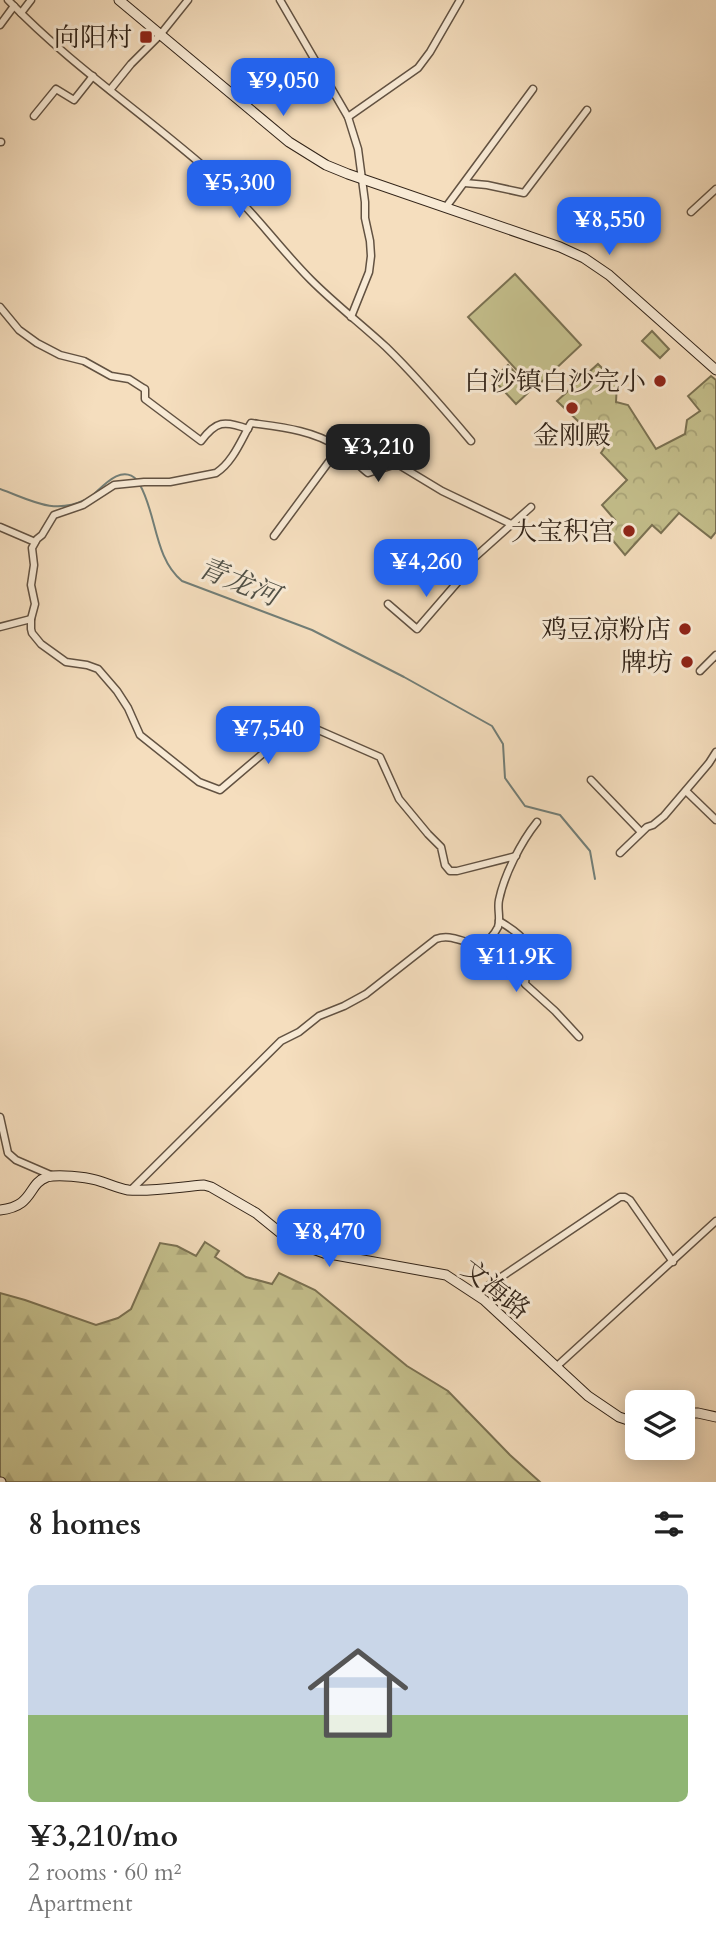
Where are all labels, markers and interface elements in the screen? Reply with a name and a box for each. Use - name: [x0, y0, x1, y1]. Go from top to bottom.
- place label: 向阳村: [54, 20, 132, 55]
- marker: 向阳村: [138, 29, 154, 45]
- pin: ¥9,050: [226, 58, 340, 118]
- text: ¥9,050: [247, 65, 319, 96]
- pin: ¥5,300: [182, 160, 296, 220]
- text: ¥5,300: [203, 167, 275, 198]
- pin: ¥8,550: [552, 198, 666, 257]
- text: ¥8,550: [573, 204, 645, 235]
- place label: 白沙镇白沙完小: [464, 364, 646, 399]
- marker: 白沙镇白沙完小: [652, 373, 668, 389]
- marker: 金刚殿: [564, 400, 580, 416]
- place label: 金刚殿: [533, 418, 611, 453]
- pin: ¥3,210: [321, 424, 435, 484]
- text: ¥3,210: [342, 431, 414, 462]
- place label: 大宝积宫: [511, 514, 615, 549]
- marker: 大宝积宫: [621, 523, 637, 539]
- pin: ¥4,260: [369, 540, 483, 599]
- text: ¥4,260: [390, 546, 462, 577]
- water label: 青龙河: [193, 549, 289, 617]
- place label: 鸡豆凉粉店: [541, 612, 671, 647]
- marker: 鸡豆凉粉店: [677, 621, 693, 637]
- place label: 牌坊: [621, 645, 673, 680]
- marker: 牌坊: [679, 654, 695, 670]
- pin: ¥7,540: [211, 706, 325, 766]
- text: ¥7,540: [232, 713, 304, 744]
- pin: ¥11.9K: [459, 934, 573, 994]
- text: ¥11.9K: [477, 941, 556, 972]
- pin: ¥8,470: [272, 1210, 386, 1269]
- text: ¥8,470: [293, 1216, 365, 1247]
- street label: 文海路: [454, 1252, 537, 1327]
- map controls: [625, 1390, 695, 1460]
- button: layers: [625, 1390, 695, 1460]
- text: 8 homes: [28, 1504, 141, 1545]
- icon: filters: [650, 1505, 688, 1543]
- icon: home: [295, 1630, 421, 1756]
- text: ¥3,210/mo: [28, 1816, 178, 1857]
- text: 2 rooms · 60 m²: [28, 1857, 181, 1888]
- text: Apartment: [28, 1888, 132, 1919]

